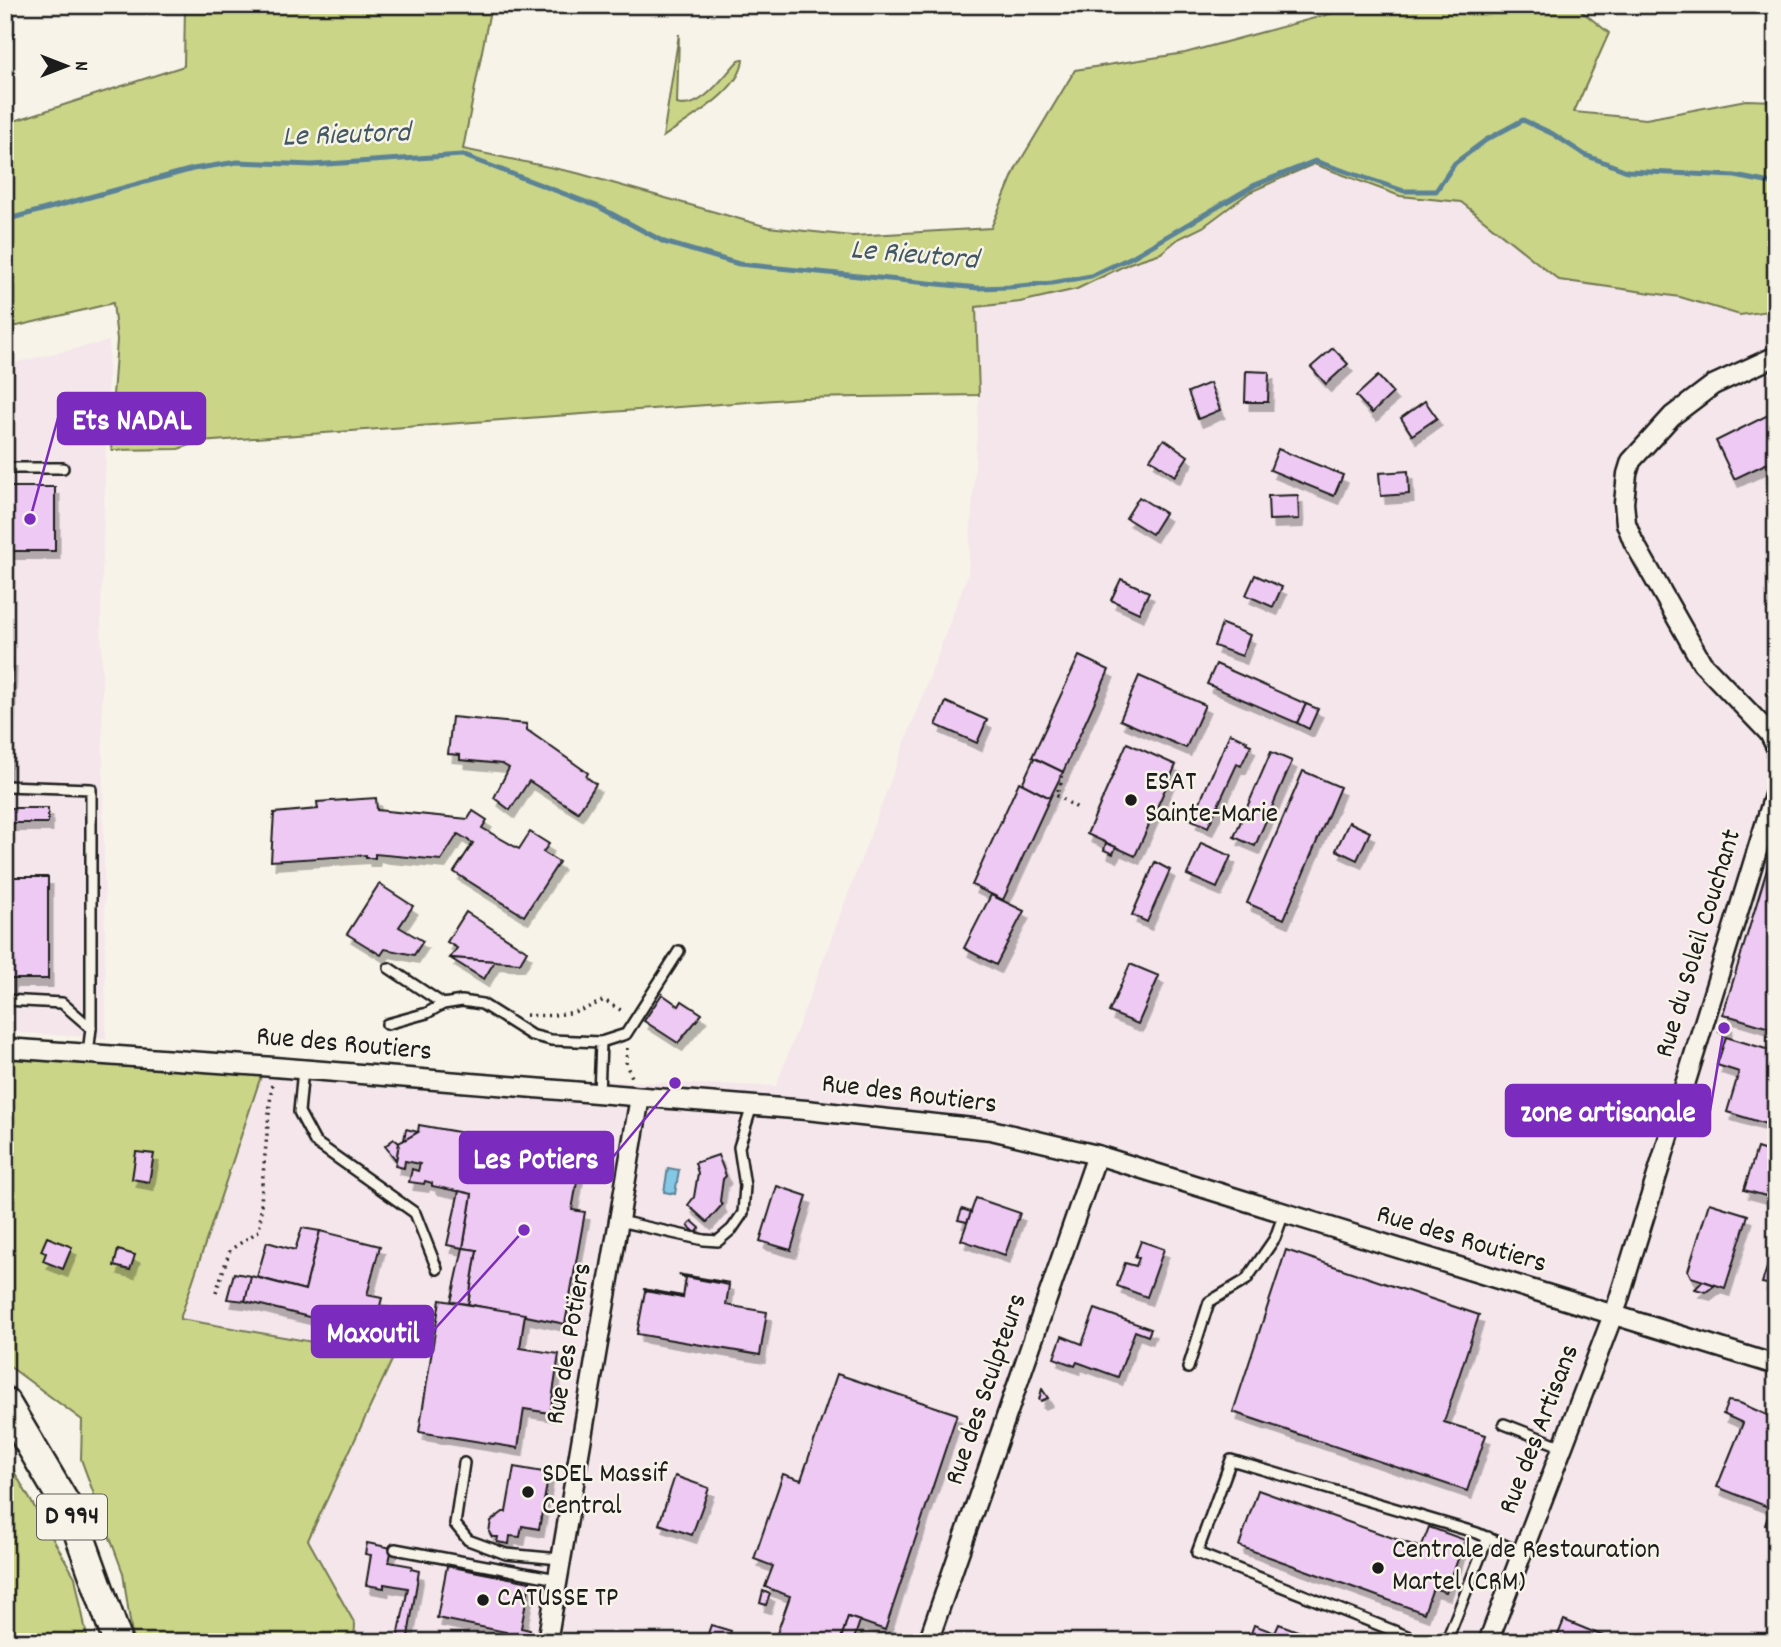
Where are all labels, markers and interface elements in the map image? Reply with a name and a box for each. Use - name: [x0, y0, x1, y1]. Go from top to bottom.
- north arrow: [32, 32, 102, 102]
- text: N: [66, 61, 93, 71]
- water label: Le Rieutord: [281, 113, 415, 161]
- water label: Le Rieutord: [848, 230, 984, 284]
- callout: Ets NADAL: [58, 393, 205, 444]
- text: Ets NADAL: [72, 402, 192, 445]
- place label: ESAT Sainte-Marie: [1145, 764, 1278, 836]
- marker: ESAT Sainte-Marie: [1123, 792, 1139, 808]
- street label: Rue du Soleil Couchant: [1646, 825, 1754, 1063]
- street label: Rue des Routiers: [254, 1018, 434, 1074]
- street label: Rue des Routiers: [819, 1065, 999, 1127]
- callout: zone artisanale: [1506, 1085, 1710, 1136]
- text: zone artisanale: [1520, 1094, 1696, 1137]
- callout: Les Potiers: [460, 1132, 613, 1183]
- text: Les Potiers: [473, 1141, 599, 1184]
- street label: Rue des Routiers: [1371, 1196, 1551, 1286]
- street label: Rue des Potiers: [537, 1260, 605, 1428]
- street label: Rue des Sculpteurs: [936, 1289, 1040, 1491]
- callout: Maxoutil: [312, 1306, 433, 1357]
- text: Maxoutil: [327, 1315, 420, 1358]
- street label: Rue des Artisans: [1490, 1339, 1592, 1521]
- place label: SDEL Massif Central: [542, 1456, 669, 1528]
- marker: SDEL Massif Central: [520, 1484, 536, 1500]
- road number: D 994: [37, 1494, 107, 1540]
- place label: Centrale de Restauration Martel (CRM): [1392, 1532, 1660, 1604]
- marker: Centrale de Restauration Martel (CRM): [1370, 1560, 1386, 1576]
- place label: CATUSSE TP: [497, 1580, 619, 1620]
- marker: CATUSSE TP: [475, 1592, 491, 1608]

